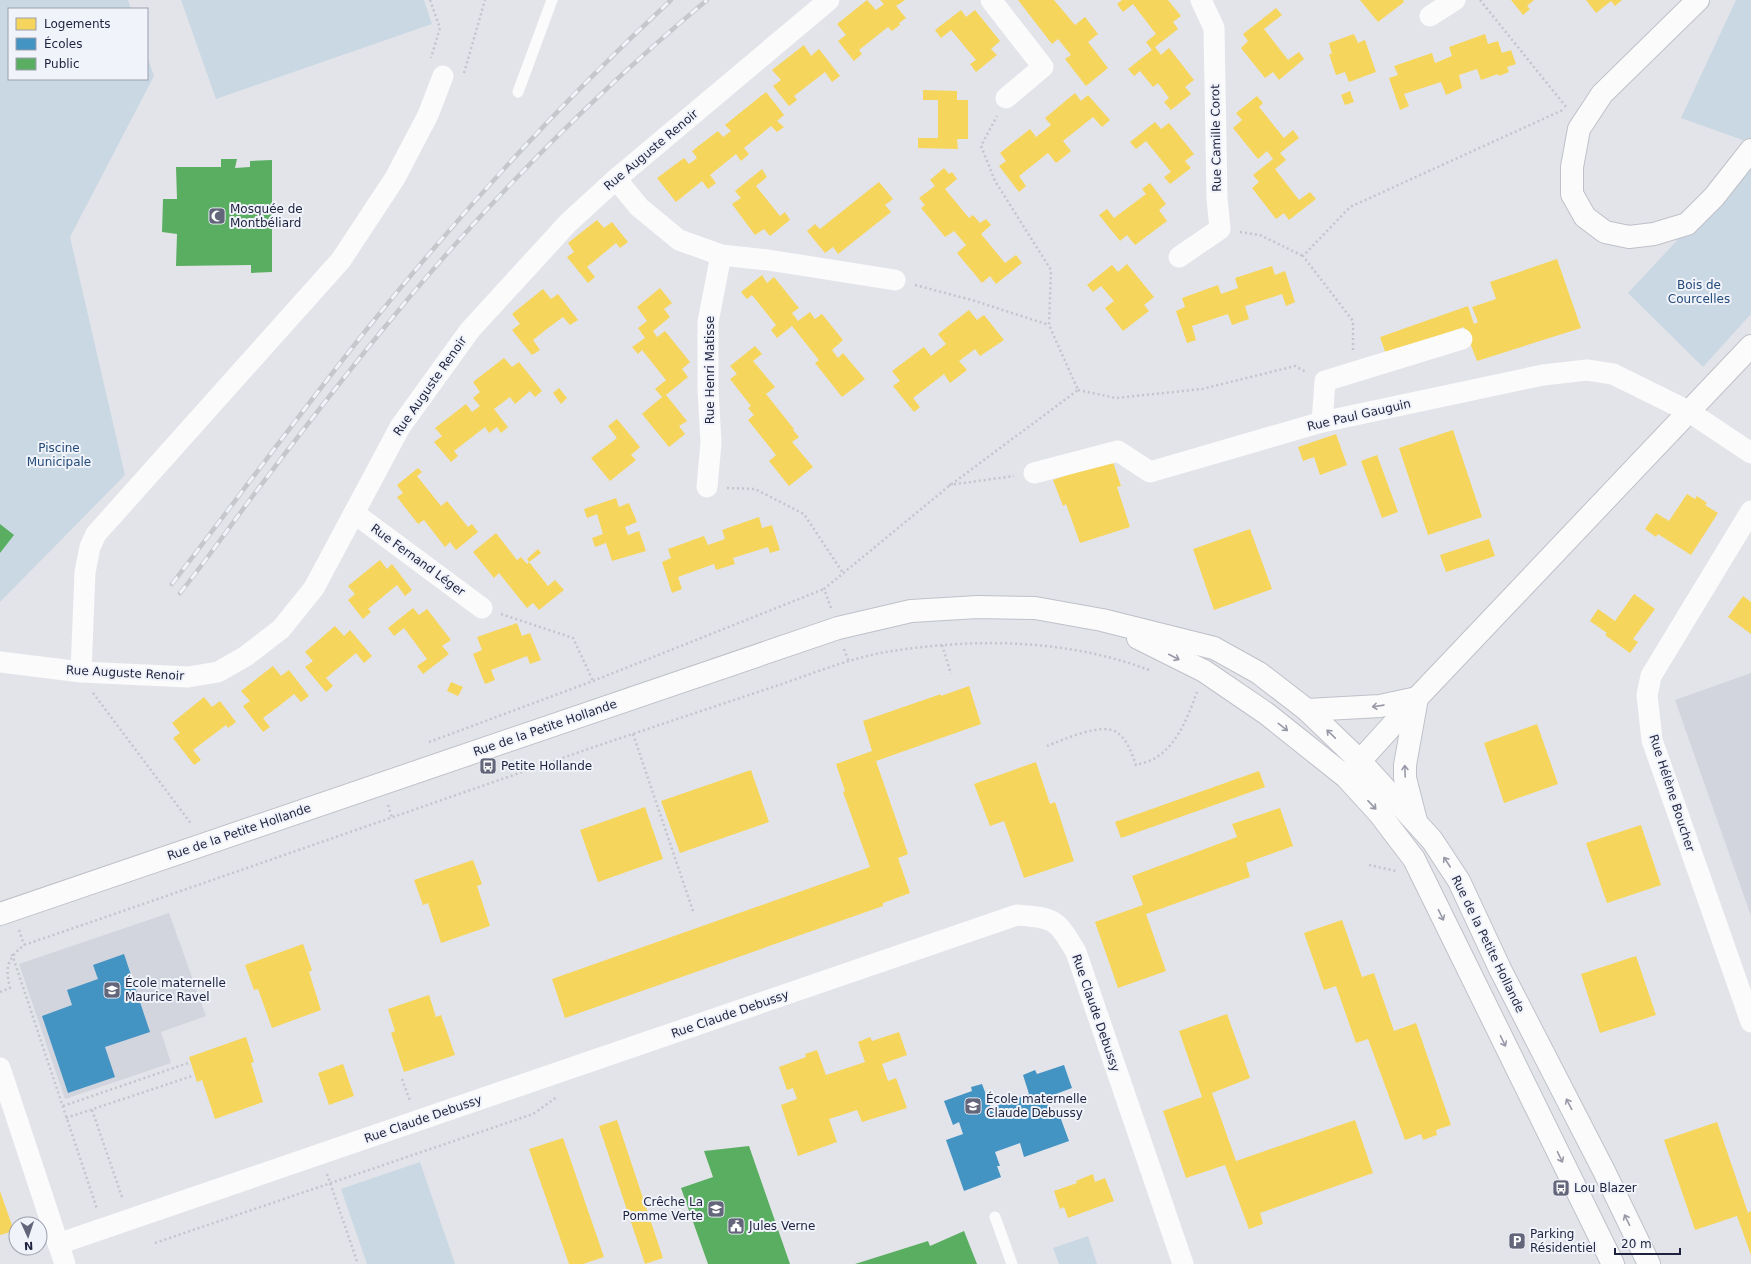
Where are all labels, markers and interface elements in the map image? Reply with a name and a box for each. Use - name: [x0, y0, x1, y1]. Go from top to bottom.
- legend: [8, 8, 148, 80]
- text: Logements: [44, 17, 110, 31]
- text: Écoles: [44, 36, 83, 51]
- text: Public: [44, 57, 80, 71]
- street label: Rue Camille Corot: [1208, 84, 1224, 192]
- street label: Rue Auguste Renoir: [601, 107, 701, 193]
- place label: Mosquée de Montbéliard: [230, 202, 303, 230]
- mosque icon: Mosquée de Montbéliard: [207, 206, 227, 226]
- park label: Bois de Courcelles: [1668, 278, 1730, 306]
- street label: Rue Henri Matisse: [703, 316, 717, 424]
- street label: Rue Auguste Renoir: [390, 334, 470, 438]
- street label: Rue Paul Gauguin: [1306, 396, 1412, 434]
- park label: Piscine Municipale: [27, 441, 91, 469]
- street label: Rue Fernand Léger: [368, 521, 468, 599]
- one-way arrow: [1168, 653, 1180, 661]
- street label: Rue Auguste Renoir: [66, 663, 184, 683]
- street label: Rue de la Petite Hollande: [471, 697, 619, 759]
- one-way arrow: [1372, 702, 1385, 710]
- one-way arrow: [1278, 723, 1289, 731]
- one-way arrow: [1326, 729, 1336, 739]
- street label: Rue Hélène Boucher: [1646, 733, 1698, 853]
- bus stop icon: Petite Hollande: [478, 756, 498, 776]
- place label: Petite Hollande: [501, 759, 592, 773]
- one-way arrow: [1401, 765, 1409, 778]
- one-way arrow: [1368, 800, 1377, 811]
- street label: Rue de la Petite Hollande: [165, 801, 313, 863]
- one-way arrow: [1443, 857, 1451, 868]
- street label: Rue de la Petite Hollande: [1449, 873, 1527, 1015]
- one-way arrow: [1438, 909, 1445, 921]
- street label: Rue Claude Debussy: [1069, 952, 1123, 1074]
- place label: École maternelle Maurice Ravel: [125, 975, 226, 1004]
- school or university icon: École maternelle Maurice Ravel: [102, 980, 122, 1000]
- street label: Rue Claude Debussy: [669, 987, 791, 1041]
- one-way arrow: [1500, 1034, 1507, 1046]
- place label: École maternelle Claude Debussy: [986, 1091, 1087, 1120]
- street label: Rue Claude Debussy: [362, 1092, 484, 1146]
- school or university icon: École maternelle Claude Debussy: [963, 1096, 983, 1116]
- one-way arrow: [1565, 1098, 1572, 1110]
- one-way arrow: [1557, 1151, 1565, 1163]
- bus stop icon: Lou Blazer: [1551, 1178, 1571, 1198]
- place label: Lou Blazer: [1574, 1181, 1637, 1195]
- place label: Crêche La Pomme Verte: [623, 1195, 703, 1223]
- school or university icon: Crêche La Pomme Verte: [706, 1199, 726, 1219]
- one-way arrow: [1623, 1214, 1631, 1226]
- north arrow: [8, 1216, 48, 1256]
- public building icon: Jules Verne: [726, 1216, 746, 1236]
- place label: Jules Verne: [748, 1219, 815, 1233]
- place label: Parking Résidentiel: [1530, 1227, 1596, 1255]
- scale bar: [1615, 1230, 1680, 1256]
- parking icon: Parking Résidentiel: [1507, 1231, 1527, 1251]
- text: 20 m: [1621, 1237, 1652, 1251]
- text: N: [24, 1239, 33, 1252]

